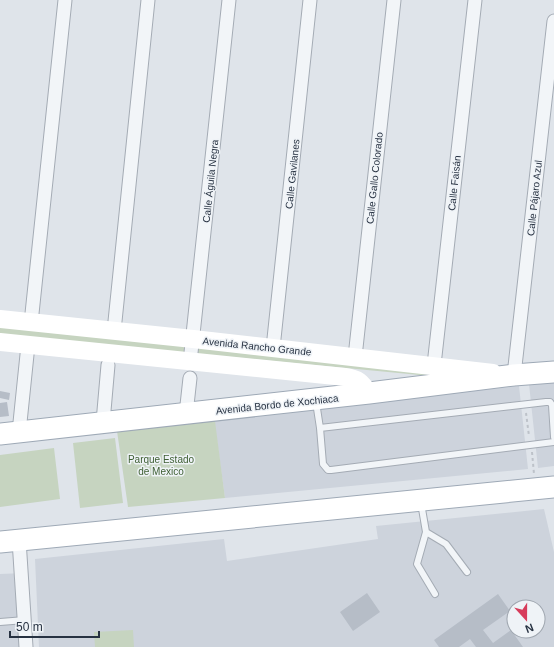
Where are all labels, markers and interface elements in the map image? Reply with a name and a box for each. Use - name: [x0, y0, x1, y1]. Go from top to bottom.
- street label: Calle Gallo Colorado: [364, 131, 385, 225]
- street label: Calle Águila Negra: [200, 138, 220, 223]
- street label: Calle Gavilanes: [283, 139, 302, 209]
- street label: Calle Faisán: [446, 155, 463, 211]
- street label: Calle Pájaro Azul: [525, 160, 544, 236]
- street label: Avenida Rancho Grande: [202, 335, 312, 358]
- street label: Avenida Bordo de Xochiaca: [215, 393, 339, 416]
- park label: Parque Estado de Mexico: [128, 454, 195, 477]
- north arrow: [506, 599, 546, 639]
- scale bar: [10, 613, 99, 639]
- text: 50 m: [16, 620, 43, 634]
- text: N: [524, 621, 535, 635]

